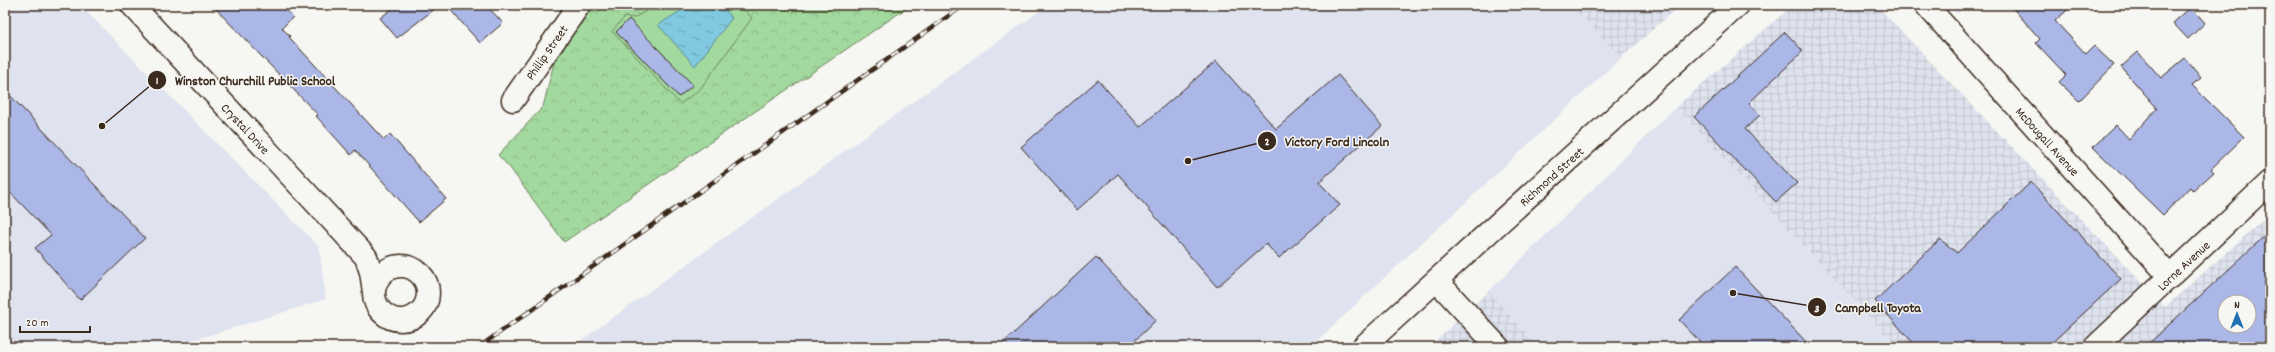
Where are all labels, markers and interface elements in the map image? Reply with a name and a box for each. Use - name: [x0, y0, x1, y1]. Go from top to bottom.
- street label: Phillip Street: [522, 22, 574, 85]
- callout: Winston Churchill Public School: [147, 67, 344, 93]
- text: Winston Churchill Public School: [175, 72, 336, 92]
- text: 1: [156, 73, 159, 90]
- street label: Crystal Drive: [215, 100, 273, 160]
- street label: McDougall Avenue: [2010, 104, 2083, 182]
- callout: Victory Ford Lincoln: [1257, 128, 1397, 154]
- text: Victory Ford Lincoln: [1285, 133, 1390, 153]
- text: 2: [1264, 134, 1270, 151]
- street label: Richmond Street: [1516, 143, 1589, 212]
- street label: Lorne Avenue: [2154, 237, 2216, 296]
- callout: Campbell Toyota: [1807, 294, 1928, 320]
- north arrow: [2217, 294, 2257, 334]
- text: N: [2234, 298, 2240, 314]
- text: Campbell Toyota: [1835, 299, 1922, 319]
- text: 3: [1814, 301, 1820, 318]
- scale bar: [20, 308, 90, 334]
- text: 20 m: [26, 315, 49, 332]

